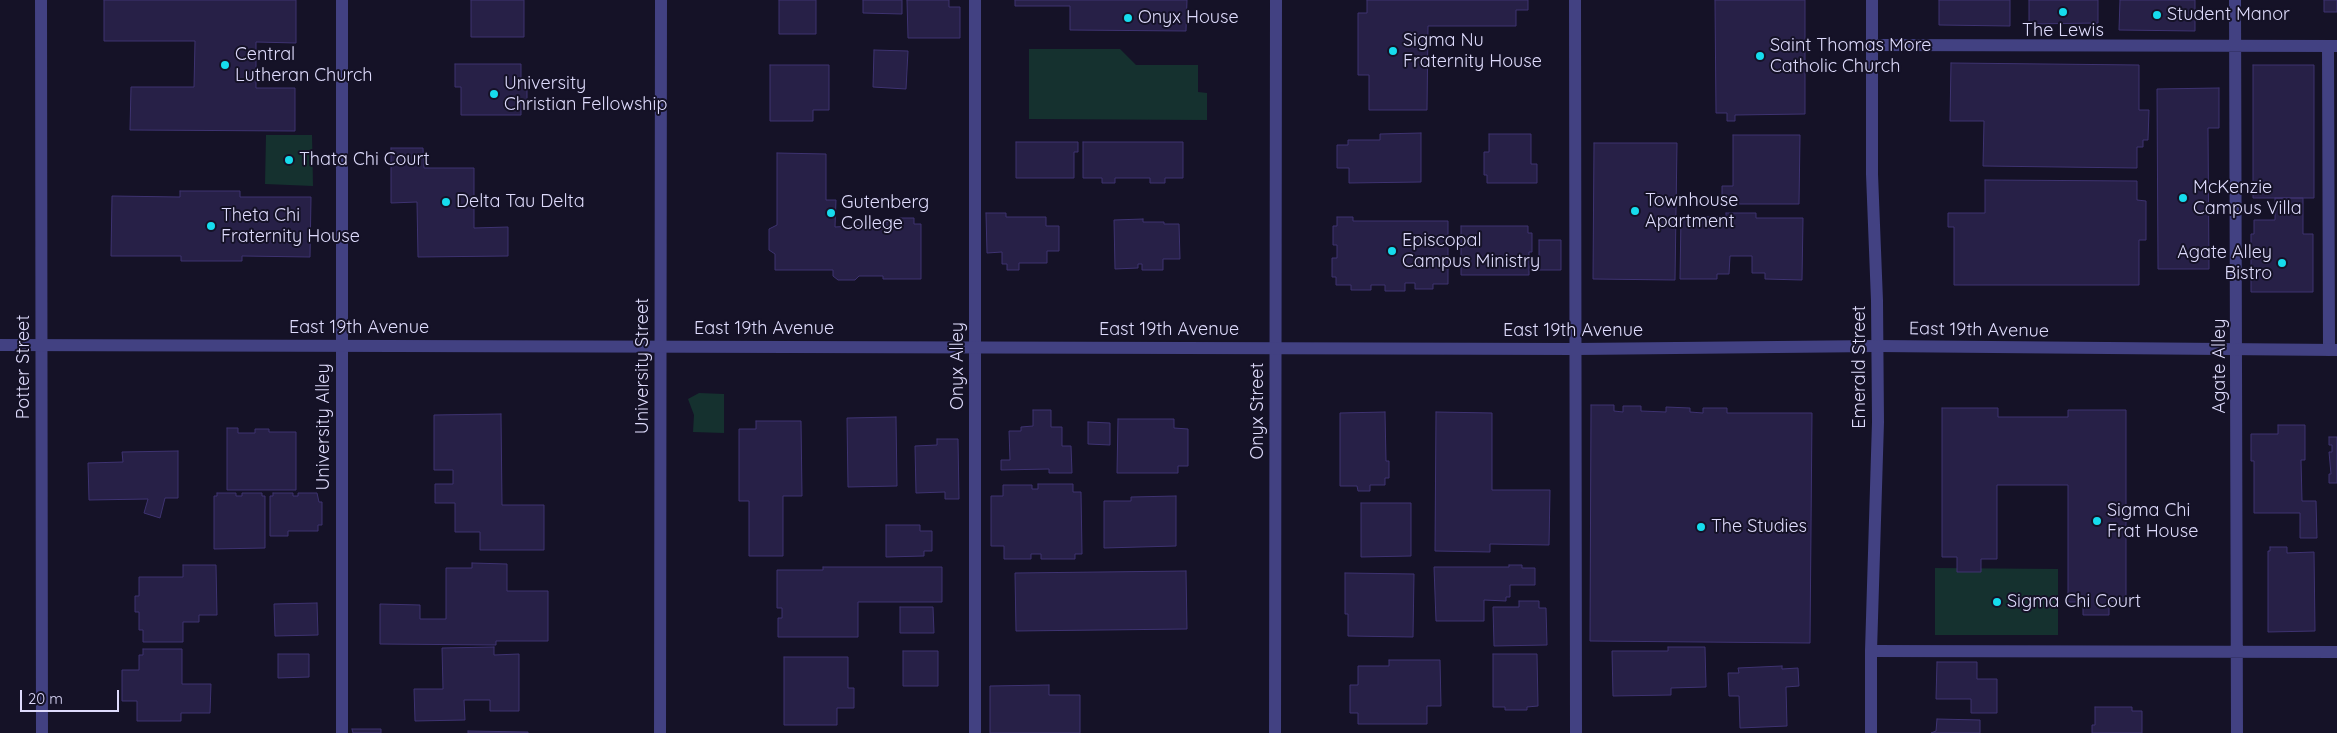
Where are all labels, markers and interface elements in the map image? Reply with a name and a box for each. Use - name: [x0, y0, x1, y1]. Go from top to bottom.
- place label: Student Manor: [2167, 4, 2290, 26]
- marker: The Lewis: [2057, 6, 2069, 18]
- place label: Onyx House: [1138, 7, 1239, 29]
- marker: Student Manor: [2151, 9, 2163, 21]
- marker: Onyx House: [1122, 12, 1134, 24]
- place label: The Lewis: [2022, 20, 2104, 42]
- place label: Sigma Nu Fraternity House: [1403, 30, 1542, 72]
- place label: Saint Thomas More Catholic Church: [1770, 35, 1931, 78]
- place label: Central Lutheran Church: [235, 44, 373, 86]
- marker: Sigma Nu Fraternity House: [1387, 45, 1399, 57]
- marker: Saint Thomas More Catholic Church: [1754, 50, 1766, 62]
- marker: Central Lutheran Church: [219, 59, 231, 71]
- place label: University Christian Fellowship: [504, 73, 667, 116]
- marker: University Christian Fellowship: [488, 88, 500, 100]
- place label: Thata Chi Court: [299, 149, 430, 171]
- marker: Thata Chi Court: [283, 154, 295, 166]
- place label: McKenzie Campus Villa: [2193, 177, 2302, 220]
- place label: Townhouse Apartment: [1645, 190, 1738, 232]
- place label: Delta Tau Delta: [456, 191, 585, 213]
- place label: Gutenberg College: [841, 192, 929, 234]
- marker: McKenzie Campus Villa: [2177, 192, 2189, 204]
- marker: Delta Tau Delta: [440, 196, 452, 208]
- place label: Theta Chi Fraternity House: [221, 205, 360, 248]
- marker: Townhouse Apartment: [1629, 205, 1641, 217]
- marker: Gutenberg College: [825, 207, 837, 219]
- marker: Theta Chi Fraternity House: [205, 220, 217, 232]
- place label: Episcopal Campus Ministry: [1402, 230, 1540, 272]
- place label: Agate Alley Bistro: [2177, 242, 2272, 284]
- marker: Episcopal Campus Ministry: [1386, 245, 1398, 257]
- marker: Agate Alley Bistro: [2276, 257, 2288, 269]
- street label: University Street: [632, 298, 654, 434]
- street label: Emerald Street: [1849, 305, 1871, 429]
- street label: Potter Street: [13, 315, 35, 419]
- street label: East 19th Avenue: [289, 317, 429, 339]
- street label: East 19th Avenue: [694, 318, 834, 340]
- street label: East 19th Avenue: [1909, 318, 2049, 342]
- street label: East 19th Avenue: [1099, 319, 1239, 341]
- street label: Agate Alley: [2209, 319, 2231, 413]
- street label: East 19th Avenue: [1503, 320, 1643, 342]
- street label: Onyx Alley: [947, 322, 969, 410]
- street label: Onyx Street: [1247, 362, 1269, 460]
- street label: University Alley: [313, 363, 335, 491]
- place label: Sigma Chi Frat House: [2107, 500, 2198, 542]
- marker: Sigma Chi Frat House: [2091, 515, 2103, 527]
- place label: The Studies: [1711, 516, 1807, 538]
- marker: The Studies: [1695, 521, 1707, 533]
- place label: Sigma Chi Court: [2007, 591, 2141, 613]
- marker: Sigma Chi Court: [1991, 596, 2003, 608]
- scale bar: [22, 680, 121, 712]
- text: 20 m: [28, 689, 63, 708]

